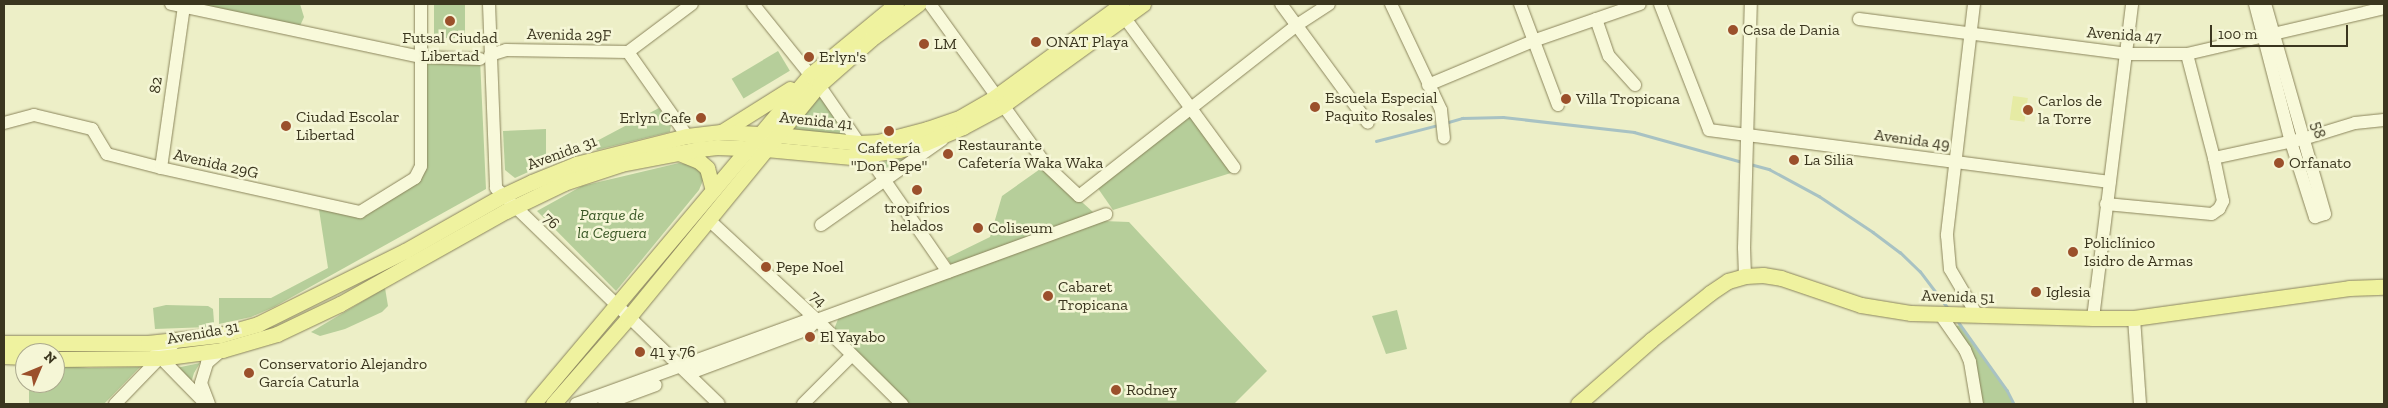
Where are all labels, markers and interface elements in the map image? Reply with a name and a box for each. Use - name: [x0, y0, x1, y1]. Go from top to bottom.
- marker: Futsal Ciudad Libertad: [444, 15, 456, 27]
- scale bar: [2213, 15, 2350, 47]
- place label: Casa de Dania: [1743, 20, 1840, 40]
- street label: Avenida 47: [2086, 23, 2162, 47]
- marker: Casa de Dania: [1727, 24, 1739, 36]
- street label: Avenida 29F: [527, 25, 611, 45]
- text: 100 m: [2218, 25, 2257, 43]
- place label: Futsal Ciudad Libertad: [402, 28, 498, 66]
- place label: ONAT Playa: [1046, 32, 1129, 52]
- place label: LM: [934, 34, 957, 54]
- marker: ONAT Playa: [1030, 36, 1042, 48]
- marker: LM: [918, 38, 930, 50]
- place label: Erlyn's: [819, 47, 866, 67]
- marker: Erlyn's: [803, 51, 815, 63]
- street label: 82: [145, 75, 167, 95]
- place label: Escuela Especial Paquito Rosales: [1325, 88, 1438, 126]
- place label: Villa Tropicana: [1576, 89, 1680, 109]
- place label: Carlos de la Torre: [2038, 91, 2102, 129]
- marker: Villa Tropicana: [1560, 93, 1572, 105]
- marker: Escuela Especial Paquito Rosales: [1309, 101, 1321, 113]
- marker: Carlos de la Torre: [2022, 104, 2034, 116]
- place label: Ciudad Escolar Libertad: [296, 107, 399, 145]
- place label: Erlyn Cafe: [619, 108, 691, 128]
- street label: Avenida 41: [778, 108, 854, 134]
- marker: Erlyn Cafe: [695, 112, 707, 124]
- street label: 58: [2306, 119, 2330, 141]
- marker: Ciudad Escolar Libertad: [280, 120, 292, 132]
- marker: Cafetería "Don Pepe": [883, 125, 895, 137]
- street label: Avenida 49: [1873, 125, 1951, 155]
- street label: Avenida 31: [525, 132, 599, 174]
- place label: Restaurante Cafetería Waka Waka: [958, 135, 1104, 173]
- place label: Cafetería "Don Pepe": [851, 138, 927, 176]
- street label: Avenida 29G: [172, 145, 260, 183]
- marker: Restaurante Cafetería Waka Waka: [942, 148, 954, 160]
- place label: La Silia: [1804, 150, 1854, 170]
- place label: Orfanato: [2289, 153, 2351, 173]
- marker: La Silia: [1788, 154, 1800, 166]
- marker: Orfanato: [2273, 157, 2285, 169]
- marker: tropifrios helados: [911, 184, 923, 196]
- place label: tropifrios helados: [884, 198, 950, 236]
- park label: Parque de la Ceguera: [577, 205, 647, 243]
- street label: 76: [539, 209, 563, 233]
- place label: Coliseum: [988, 218, 1053, 238]
- marker: Coliseum: [972, 222, 984, 234]
- place label: Policlínico Isidro de Armas: [2084, 233, 2193, 271]
- marker: Policlínico Isidro de Armas: [2066, 245, 2080, 259]
- place label: Pepe Noel: [776, 257, 844, 277]
- marker: Pepe Noel: [760, 261, 772, 273]
- place label: Cabaret Tropicana: [1058, 277, 1128, 315]
- place label: Iglesia: [2046, 282, 2091, 302]
- street label: Avenida 51: [1921, 286, 1995, 308]
- marker: Iglesia: [2030, 286, 2042, 298]
- street label: 74: [806, 287, 830, 311]
- marker: Cabaret Tropicana: [1042, 290, 1054, 302]
- street label: Avenida 31: [165, 317, 241, 349]
- place label: El Yayabo: [820, 327, 886, 347]
- marker: El Yayabo: [804, 331, 816, 343]
- place label: 41 y 76: [650, 342, 696, 362]
- north arrow: [15, 343, 65, 393]
- marker: 41 y 76: [634, 346, 646, 358]
- text: N: [40, 348, 60, 368]
- place label: Conservatorio Alejandro García Caturla: [259, 354, 428, 392]
- marker: Conservatorio Alejandro García Caturla: [243, 367, 255, 379]
- place label: Rodney: [1126, 380, 1177, 400]
- marker: Rodney: [1110, 384, 1122, 396]

